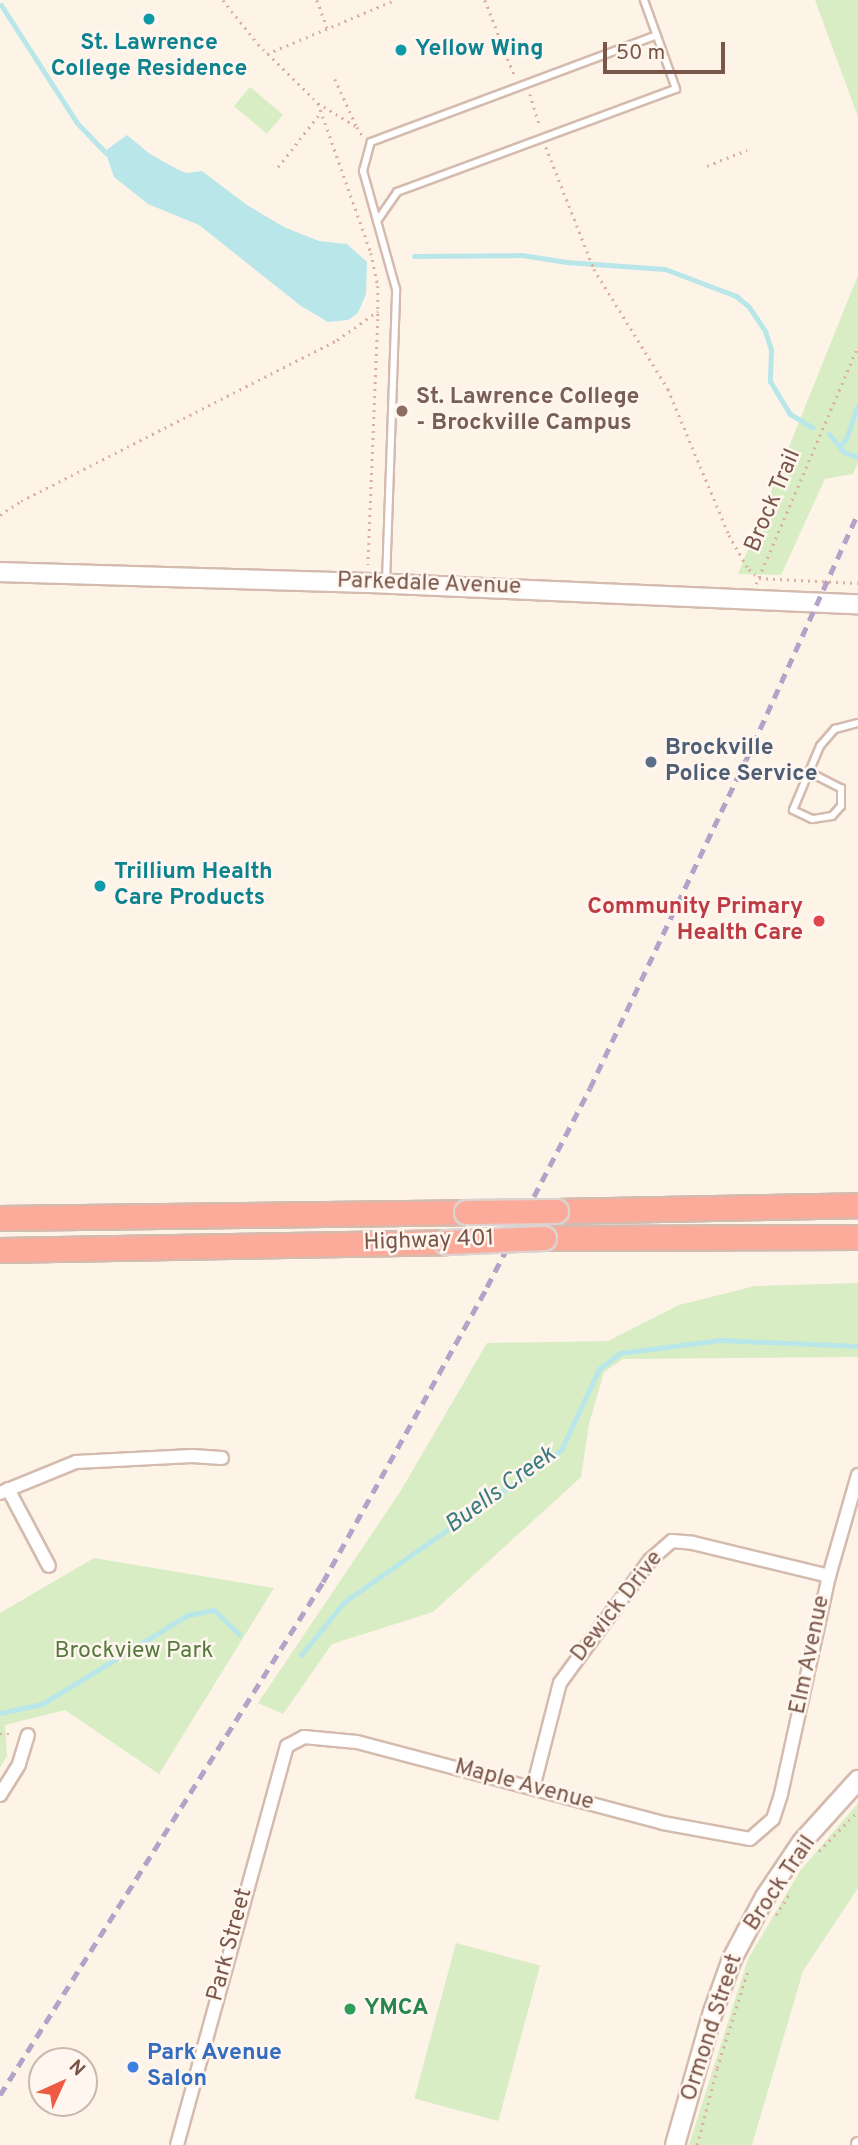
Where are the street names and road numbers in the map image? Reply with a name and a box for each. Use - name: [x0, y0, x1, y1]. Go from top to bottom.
- street label: Brock Trail: [740, 445, 808, 557]
- street label: Parkedale Avenue: [336, 568, 522, 602]
- street label: Highway 401: [363, 1226, 495, 1258]
- street label: Dewick Drive: [566, 1546, 670, 1668]
- street label: Elm Avenue: [785, 1593, 837, 1717]
- street label: Maple Avenue: [451, 1754, 597, 1818]
- street label: Brock Trail: [739, 1831, 823, 1937]
- street label: Park Street: [203, 1885, 259, 2005]
- street label: Ormond Street: [676, 1951, 750, 2105]

